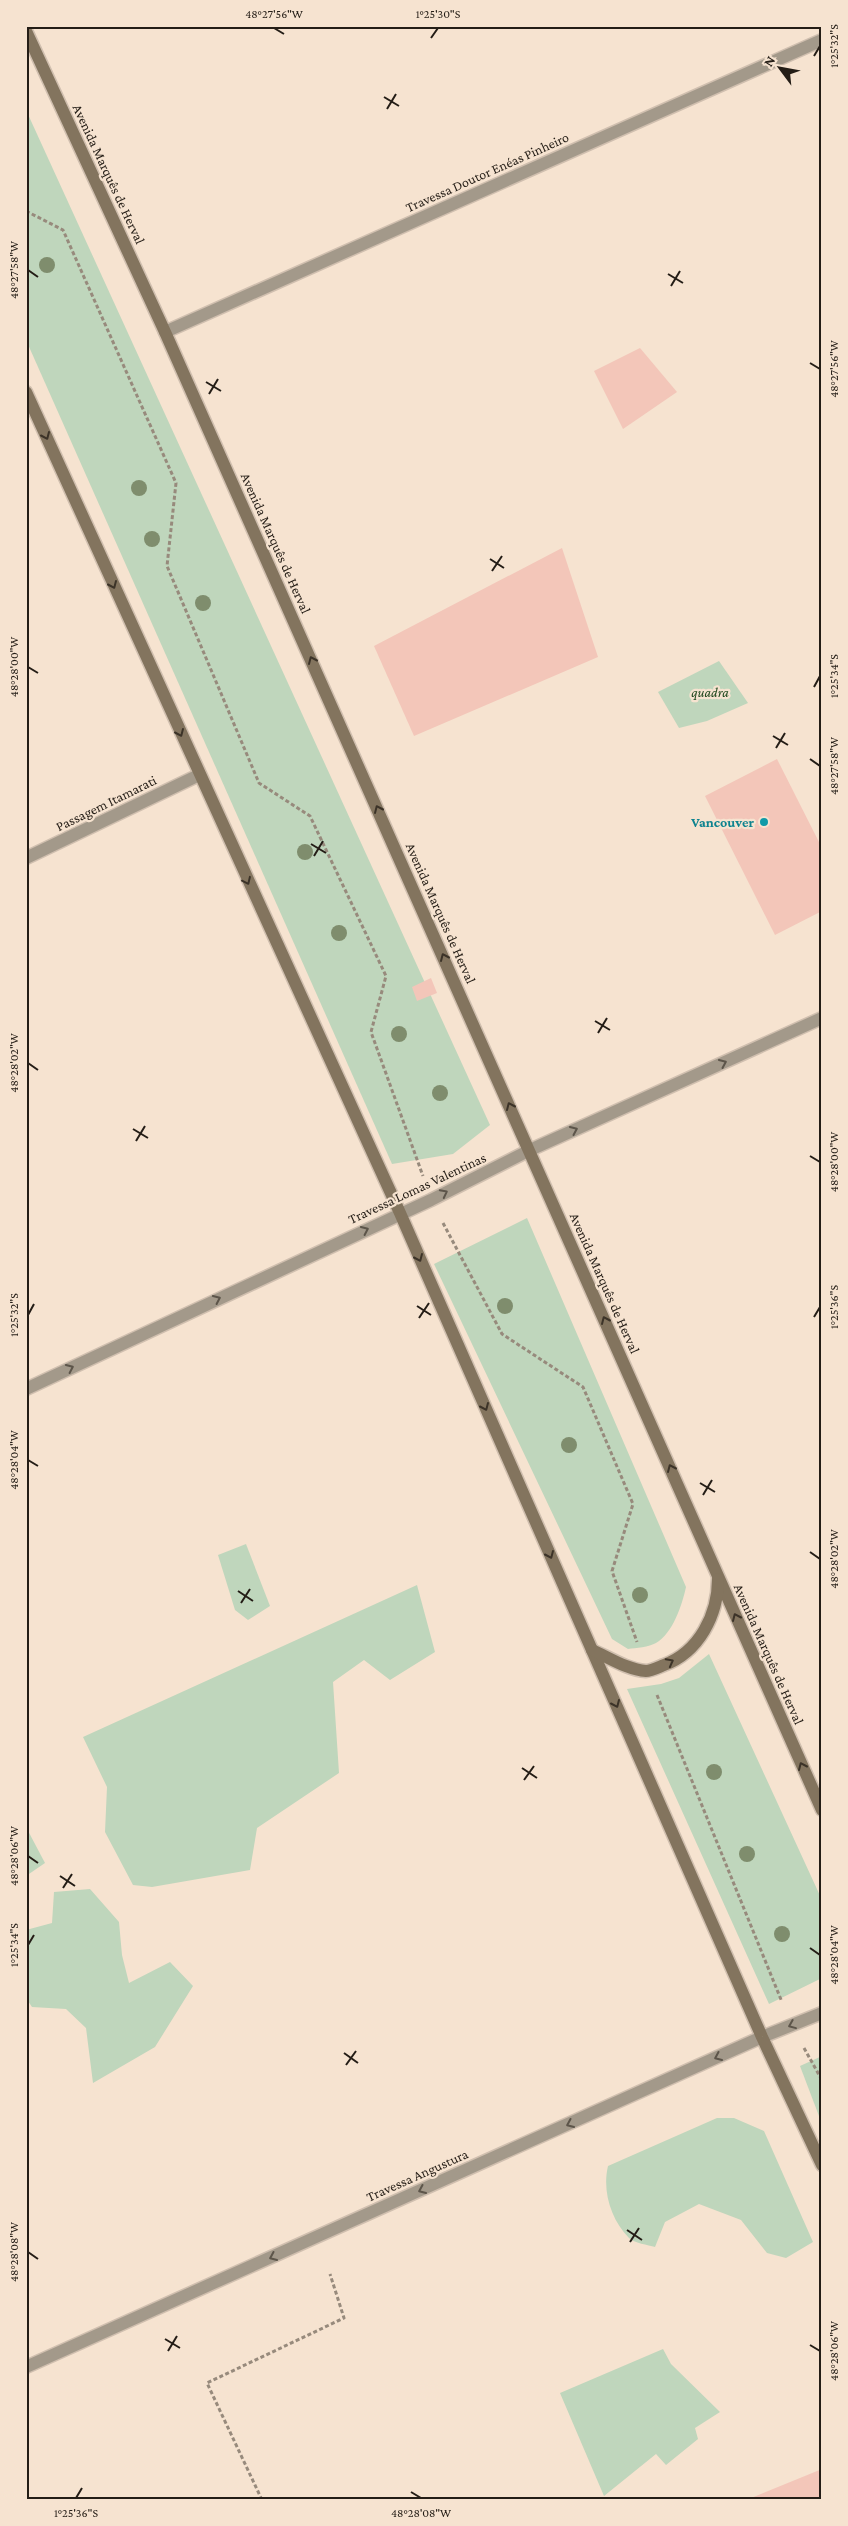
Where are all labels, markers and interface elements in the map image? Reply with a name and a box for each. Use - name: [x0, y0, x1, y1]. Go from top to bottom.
- text: 48°27'56"W: [245, 7, 303, 21]
- text: 1°25'30"S: [416, 7, 461, 21]
- text: 1°25'32"S: [827, 24, 841, 68]
- north arrow: [756, 42, 806, 92]
- text: N: [760, 52, 779, 69]
- street label: Avenida Marquês de Herval: [70, 102, 149, 247]
- street label: Travessa Doutor Enéas Pinheiro: [403, 129, 571, 215]
- text: 48°27'58"W: [7, 241, 21, 299]
- text: 48°27'56"W: [827, 340, 841, 398]
- one-way arrow: [40, 431, 50, 440]
- street label: Avenida Marquês de Herval: [238, 470, 314, 616]
- one-way arrow: [107, 580, 117, 589]
- text: 48°28'00"W: [7, 637, 21, 697]
- text: 1°25'34"S: [827, 654, 841, 698]
- one-way arrow: [307, 656, 318, 665]
- park label: quadra: [691, 684, 729, 700]
- one-way arrow: [173, 728, 184, 737]
- text: 48°27'58"W: [827, 737, 841, 795]
- street label: Passagem Itamarati: [53, 772, 159, 834]
- one-way arrow: [373, 805, 384, 814]
- place label: Vancouver: [690, 814, 754, 830]
- marker: Vancouver: [758, 816, 770, 828]
- street label: Avenida Marquês de Herval: [403, 840, 479, 986]
- one-way arrow: [241, 876, 252, 885]
- one-way arrow: [440, 953, 450, 962]
- text: 48°28'02"W: [7, 1033, 21, 1093]
- one-way arrow: [717, 1059, 726, 1069]
- one-way arrow: [506, 1102, 517, 1111]
- one-way arrow: [569, 1126, 578, 1136]
- text: 48°28'00"W: [827, 1132, 841, 1192]
- street label: Travessa Lomas Valentinas: [346, 1149, 488, 1227]
- one-way arrow: [439, 1189, 448, 1199]
- street label: Avenida Marquês de Herval: [567, 1210, 643, 1356]
- one-way arrow: [360, 1225, 369, 1236]
- one-way arrow: [413, 1253, 424, 1262]
- text: 1°25'36"S: [827, 1285, 841, 1329]
- text: 1°25'32"S: [7, 1293, 21, 1337]
- one-way arrow: [212, 1295, 221, 1305]
- one-way arrow: [601, 1316, 611, 1325]
- one-way arrow: [65, 1364, 74, 1374]
- one-way arrow: [478, 1402, 489, 1411]
- text: 48°28'04"W: [7, 1430, 21, 1490]
- one-way arrow: [666, 1465, 676, 1473]
- text: 48°28'02"W: [827, 1529, 841, 1589]
- one-way arrow: [544, 1550, 555, 1559]
- street label: Avenida Marquês de Herval: [731, 1581, 807, 1727]
- one-way arrow: [732, 1613, 743, 1622]
- one-way arrow: [664, 1658, 673, 1668]
- one-way arrow: [610, 1699, 621, 1708]
- one-way arrow: [798, 1762, 808, 1771]
- text: 48°28'06"W: [7, 1826, 21, 1886]
- text: 1°25'34"S: [7, 1923, 21, 1967]
- text: 48°28'04"W: [827, 1925, 841, 1985]
- one-way arrow: [788, 2019, 797, 2030]
- one-way arrow: [714, 2051, 723, 2061]
- one-way arrow: [566, 2117, 575, 2128]
- street label: Travessa Angustura: [364, 2145, 471, 2205]
- one-way arrow: [418, 2184, 427, 2194]
- text: 48°28'08"W: [7, 2222, 21, 2282]
- one-way arrow: [269, 2250, 278, 2261]
- text: 48°28'06"W: [827, 2321, 841, 2381]
- text: 1°25'36"S: [54, 2506, 98, 2520]
- text: 48°28'08"W: [391, 2506, 451, 2520]

